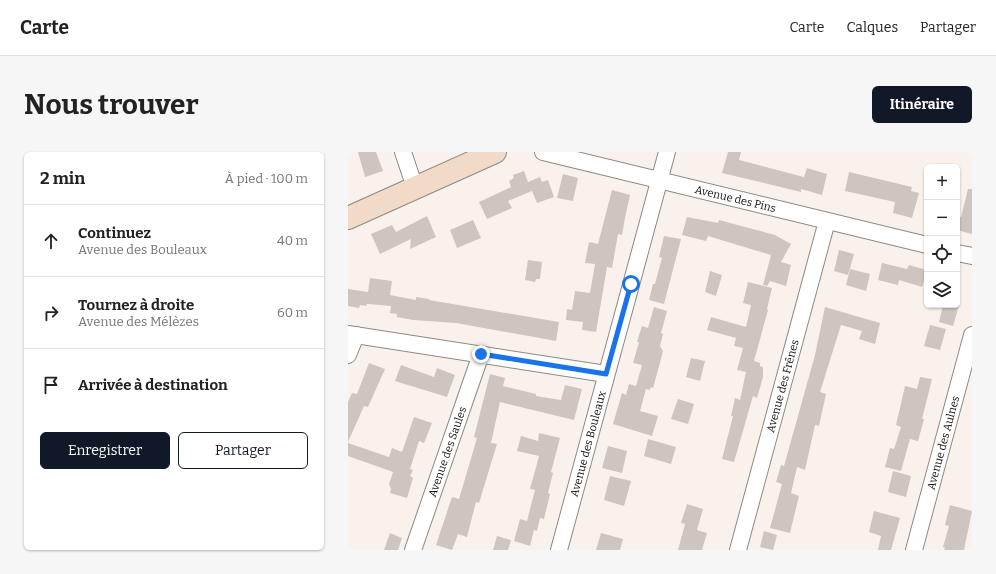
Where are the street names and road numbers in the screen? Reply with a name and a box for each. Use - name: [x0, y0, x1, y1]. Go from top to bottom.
- street label: Avenue des Pins: [694, 183, 777, 215]
- street label: Avenue des Frênes: [764, 338, 801, 434]
- street label: Avenue des Bouleaux: [567, 389, 608, 498]
- street label: Avenue des Aulnes: [924, 394, 962, 491]
- street label: Avenue des Saules: [425, 405, 469, 499]

